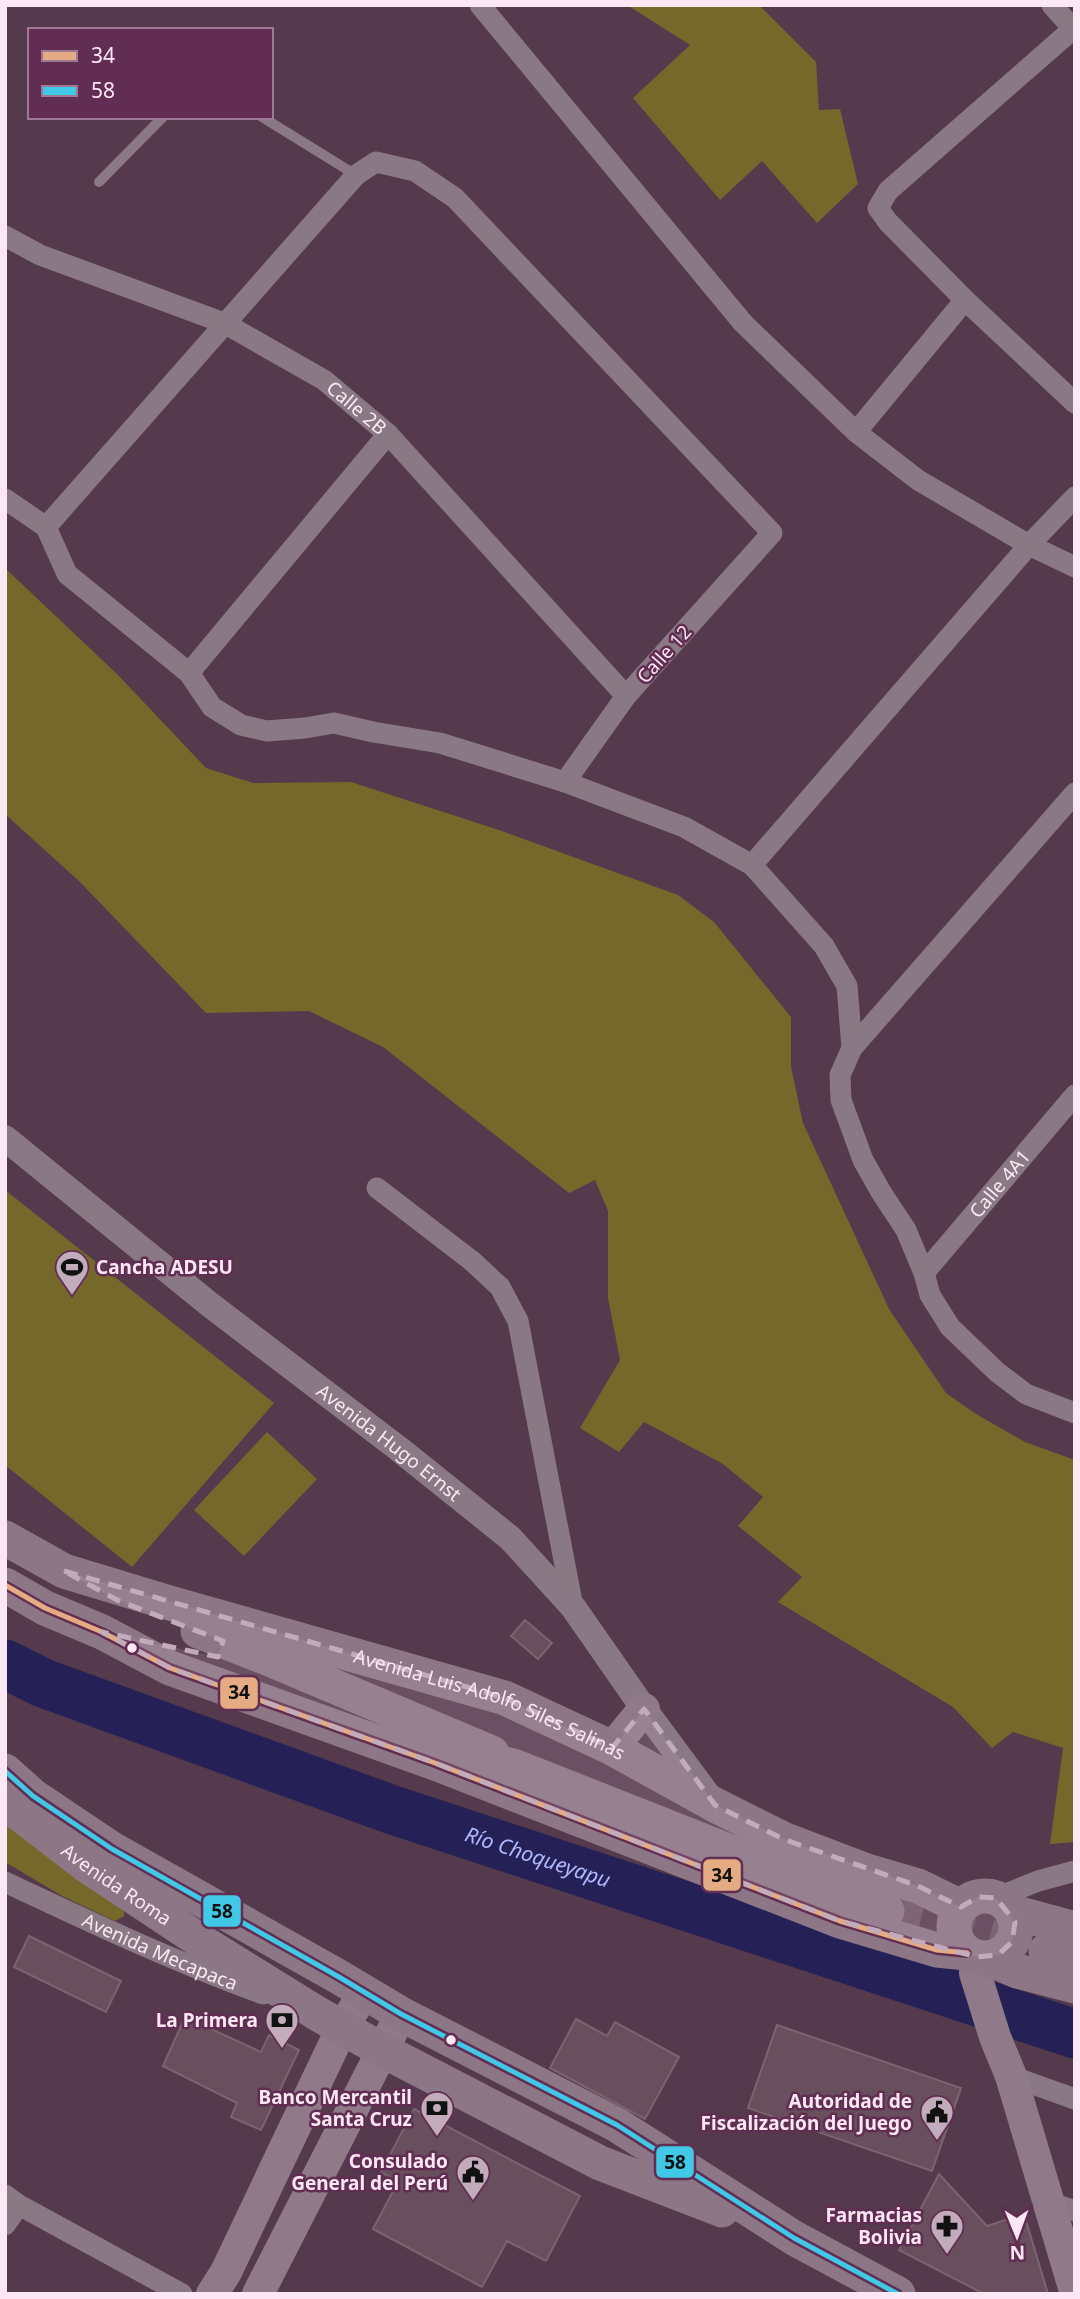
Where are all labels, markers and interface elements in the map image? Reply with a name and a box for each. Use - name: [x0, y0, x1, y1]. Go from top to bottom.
- legend: [28, 28, 273, 119]
- text: 34: [91, 41, 115, 69]
- text: 58: [91, 76, 115, 104]
- street label: Calle 2B: [321, 375, 392, 441]
- street label: Calle 12: [631, 619, 697, 689]
- street label: Calle 4A1: [963, 1144, 1036, 1223]
- sports icon: Cancha ADESU: [53, 1248, 91, 1297]
- place label: Cancha ADESU: [96, 1254, 233, 1280]
- street label: Avenida Hugo Ernst: [311, 1378, 467, 1507]
- unlabelled marker: [125, 1641, 139, 1655]
- street label: Avenida Luis Adolfo Siles Salinas: [351, 1643, 630, 1766]
- line badge: 34: [219, 1676, 259, 1710]
- text: 34: [228, 1679, 250, 1705]
- water label: Río Choqueyapu: [462, 1820, 614, 1893]
- street label: Avenida Roma: [56, 1837, 177, 1931]
- line badge: 34: [702, 1858, 742, 1892]
- text: 34: [711, 1862, 733, 1888]
- line badge: 58: [202, 1894, 242, 1928]
- text: 58: [211, 1898, 233, 1924]
- street label: Avenida Mecapaca: [78, 1907, 241, 1996]
- bank icon: La Primera: [263, 2001, 301, 2050]
- place label: La Primera: [156, 2007, 258, 2033]
- unlabelled marker: [444, 2033, 458, 2047]
- place label: Banco Mercantil Santa Cruz: [259, 2084, 412, 2132]
- place label: Autoridad de Fiscalización del Juego: [701, 2088, 912, 2136]
- bank icon: Banco Mercantil Santa Cruz: [418, 2089, 456, 2138]
- public building icon: Autoridad de Fiscalización del Juego: [918, 2093, 956, 2142]
- line badge: 58: [655, 2145, 695, 2179]
- place label: Consulado General del Perú: [291, 2148, 448, 2196]
- text: 58: [664, 2149, 686, 2175]
- public building icon: Consulado General del Perú: [454, 2153, 492, 2202]
- north arrow: [982, 2201, 1052, 2271]
- place label: Farmacias Bolivia: [825, 2202, 922, 2250]
- pharmacy icon: Farmacias Bolivia: [928, 2207, 966, 2256]
- text: N: [1009, 2240, 1025, 2266]

